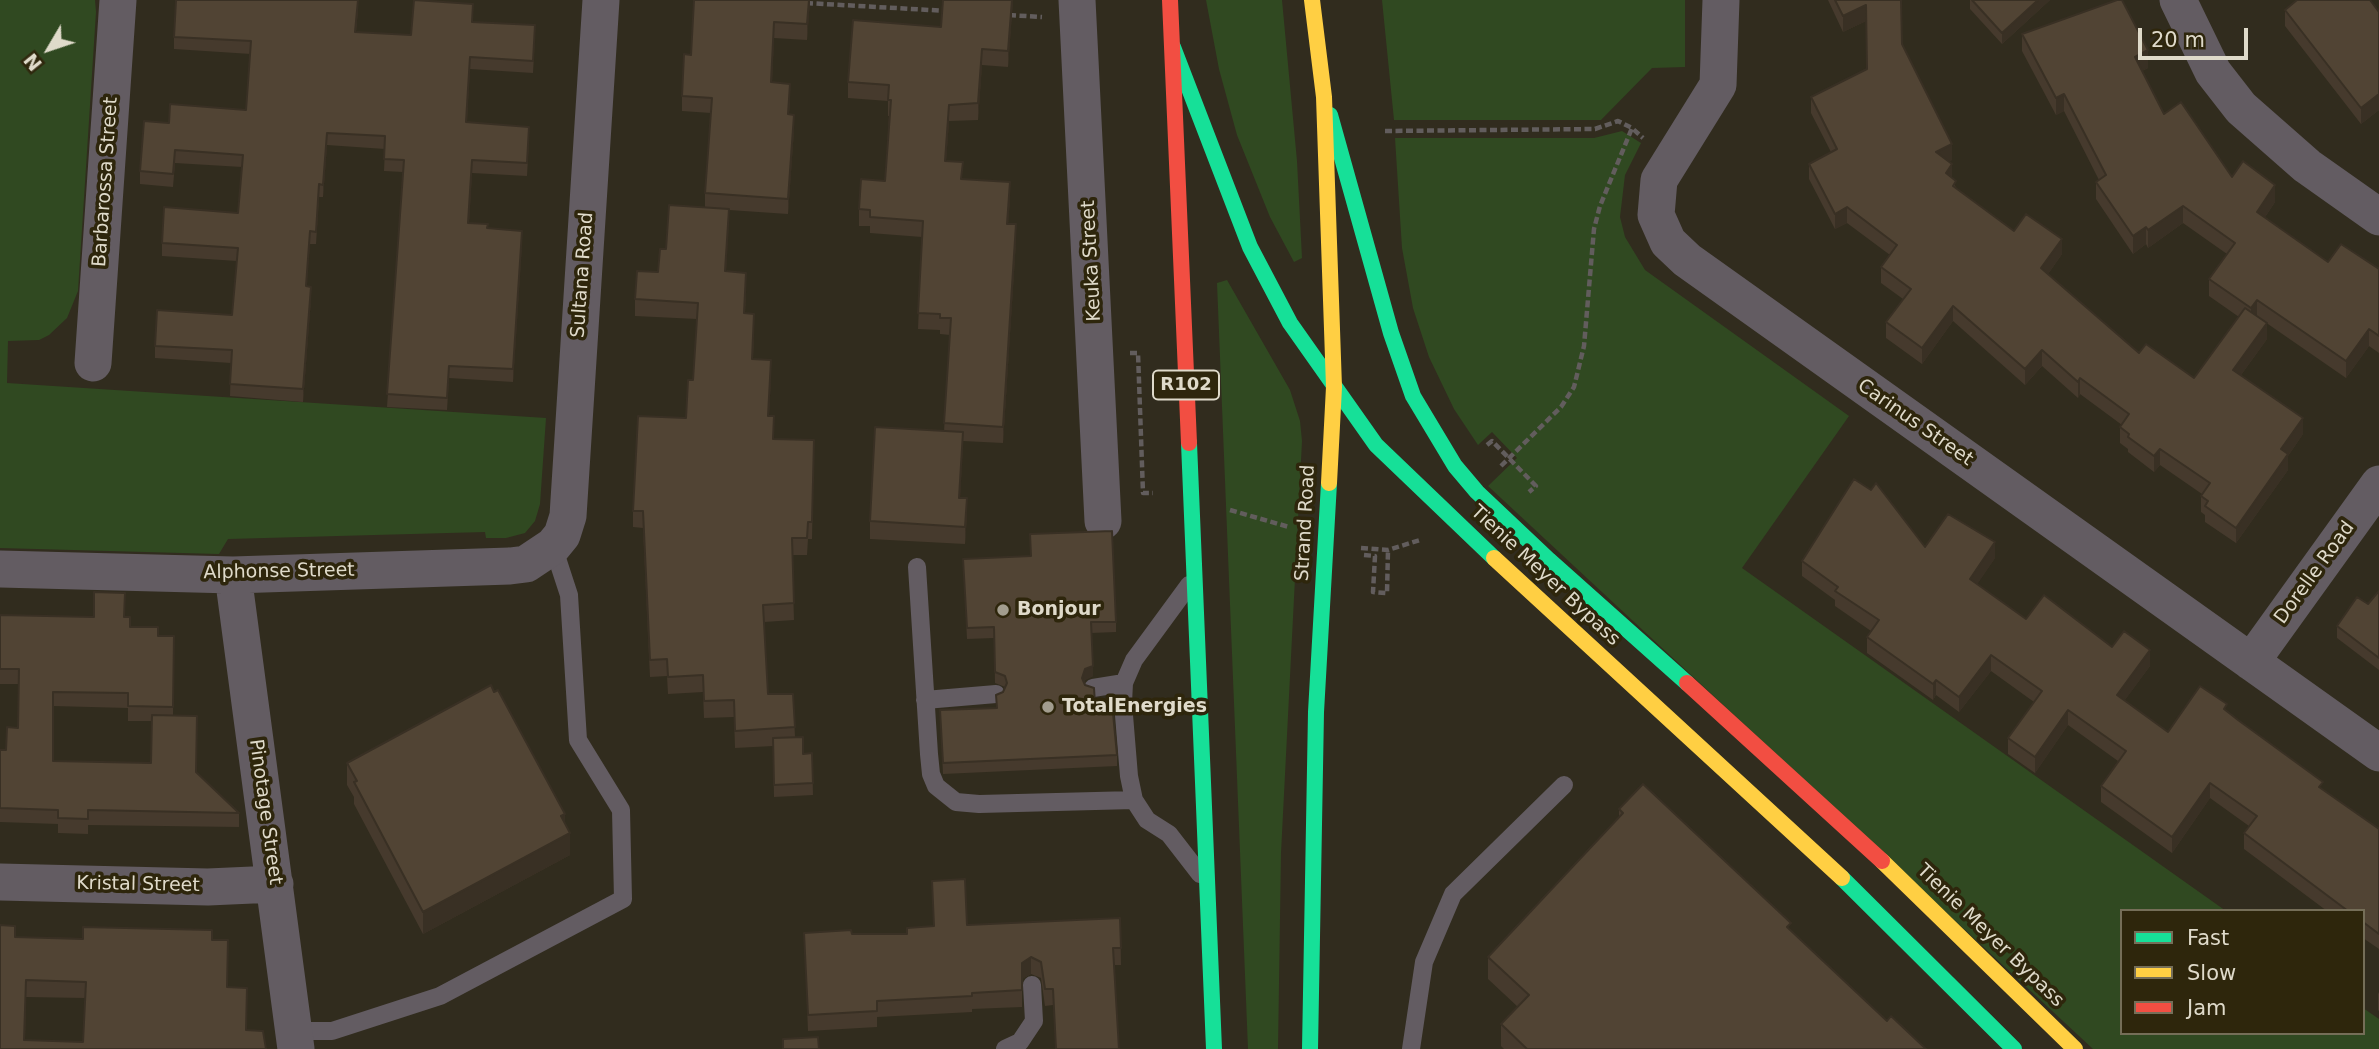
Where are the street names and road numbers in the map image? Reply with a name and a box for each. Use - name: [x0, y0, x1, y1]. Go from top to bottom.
- street label: Barbarossa Street: [89, 96, 123, 268]
- street label: Keuka Street: [1077, 200, 1107, 322]
- street label: Sultana Road: [567, 211, 599, 339]
- road number: R102: [1153, 370, 1219, 400]
- street label: Carinus Street: [1853, 375, 1977, 471]
- street label: Strand Road: [1292, 464, 1320, 582]
- street label: Tienie Meyer Bypass: [1466, 501, 1624, 651]
- street label: Dorelle Road: [2270, 517, 2360, 629]
- street label: Alphonse Street: [203, 559, 355, 585]
- street label: Pinotage Street: [244, 738, 286, 886]
- street label: Tienie Meyer Bypass: [1912, 860, 2068, 1012]
- street label: Kristal Street: [76, 873, 200, 897]

